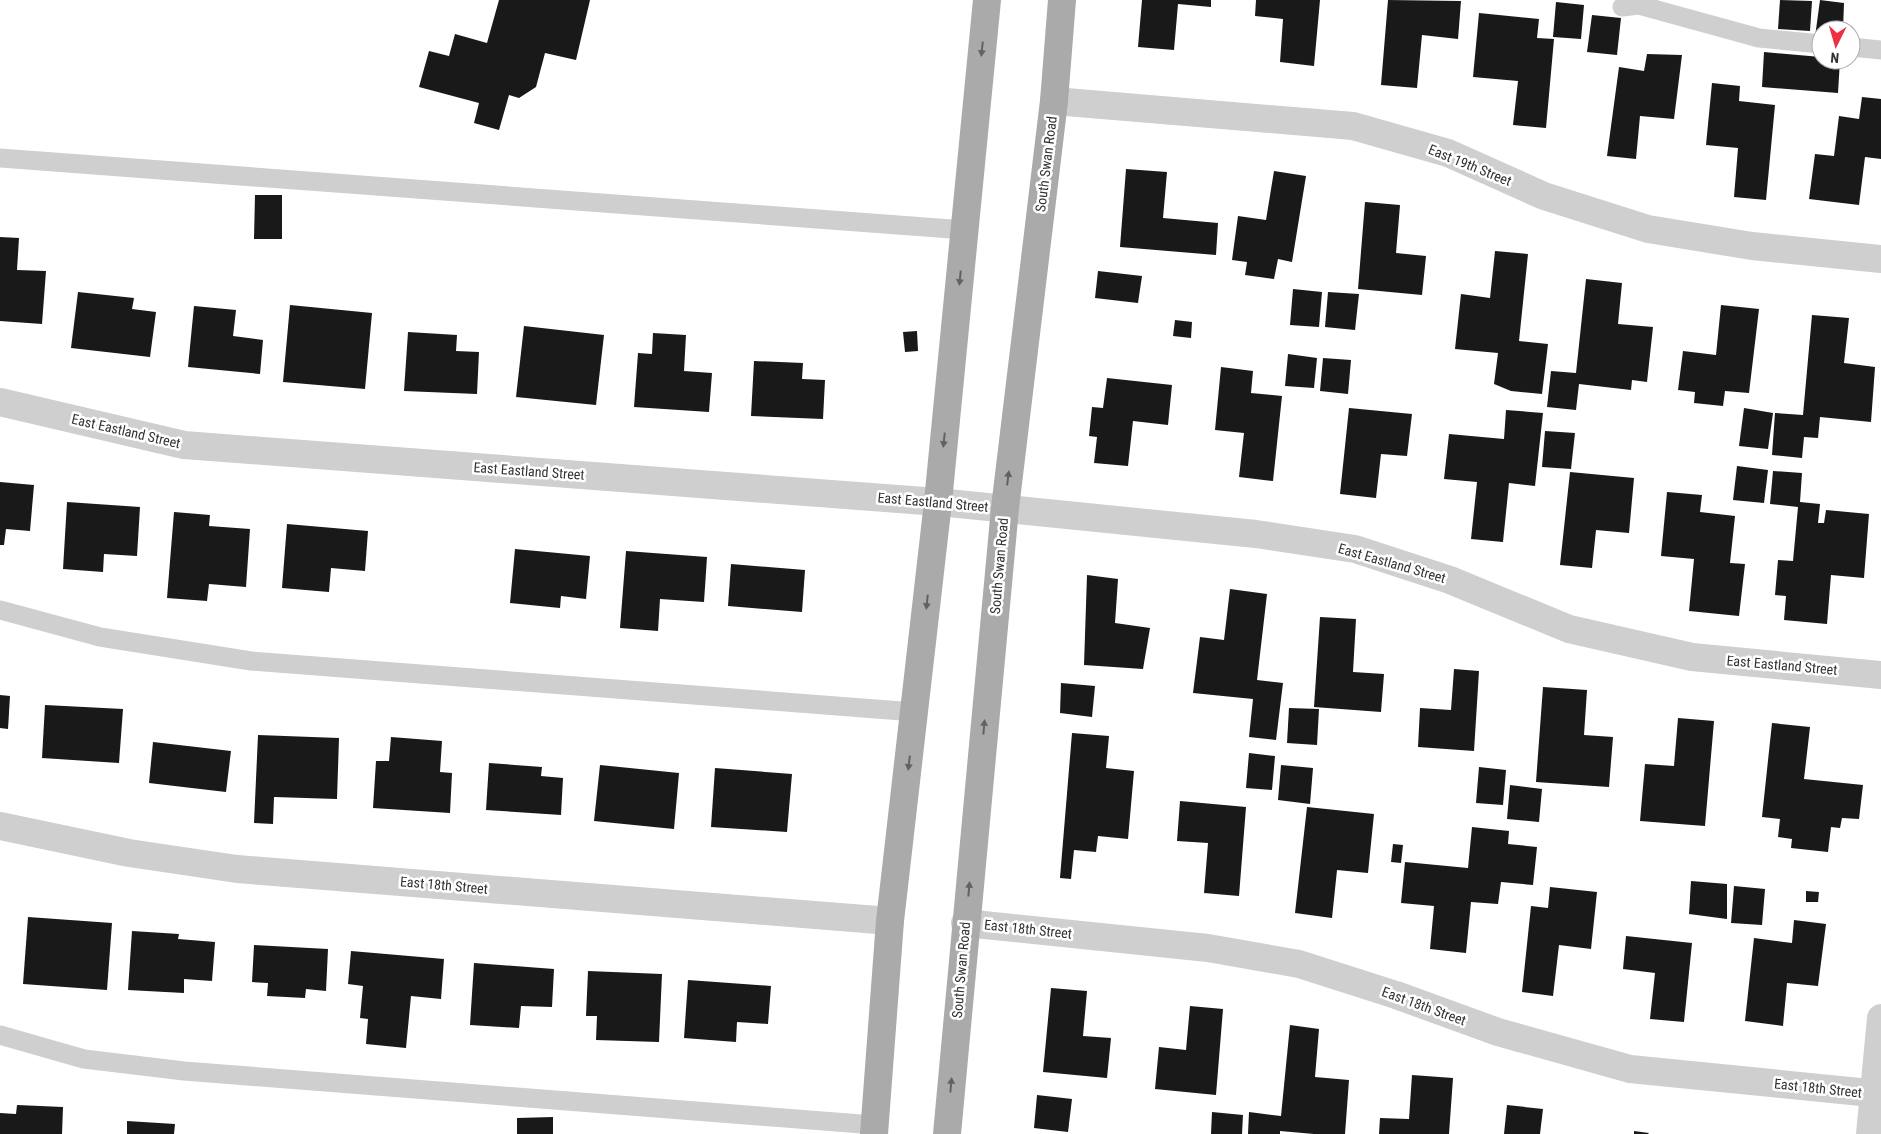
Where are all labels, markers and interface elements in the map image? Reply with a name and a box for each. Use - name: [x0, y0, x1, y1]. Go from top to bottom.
- north arrow: [1811, 20, 1861, 70]
- one-way arrow: [978, 41, 986, 57]
- text: N: [1830, 50, 1840, 66]
- street label: South Swan Road: [1032, 115, 1060, 213]
- street label: East 19th Street: [1426, 141, 1514, 189]
- one-way arrow: [956, 271, 964, 287]
- street label: East Eastland Street: [70, 411, 182, 451]
- one-way arrow: [940, 432, 948, 448]
- street label: East Eastland Street: [473, 459, 585, 483]
- one-way arrow: [1005, 470, 1013, 486]
- street label: East Eastland Street: [877, 489, 989, 515]
- street label: South Swan Road: [987, 517, 1011, 615]
- street label: East Eastland Street: [1336, 540, 1448, 586]
- one-way arrow: [923, 594, 931, 610]
- street label: East Eastland Street: [1726, 652, 1838, 678]
- one-way arrow: [980, 719, 988, 735]
- one-way arrow: [905, 755, 913, 771]
- street label: East 18th Street: [399, 873, 489, 897]
- one-way arrow: [965, 880, 973, 896]
- street label: East 18th Street: [983, 916, 1073, 942]
- street label: South Swan Road: [949, 921, 973, 1019]
- street label: East 18th Street: [1380, 983, 1468, 1029]
- street label: East 18th Street: [1773, 1075, 1863, 1101]
- one-way arrow: [947, 1077, 955, 1093]

